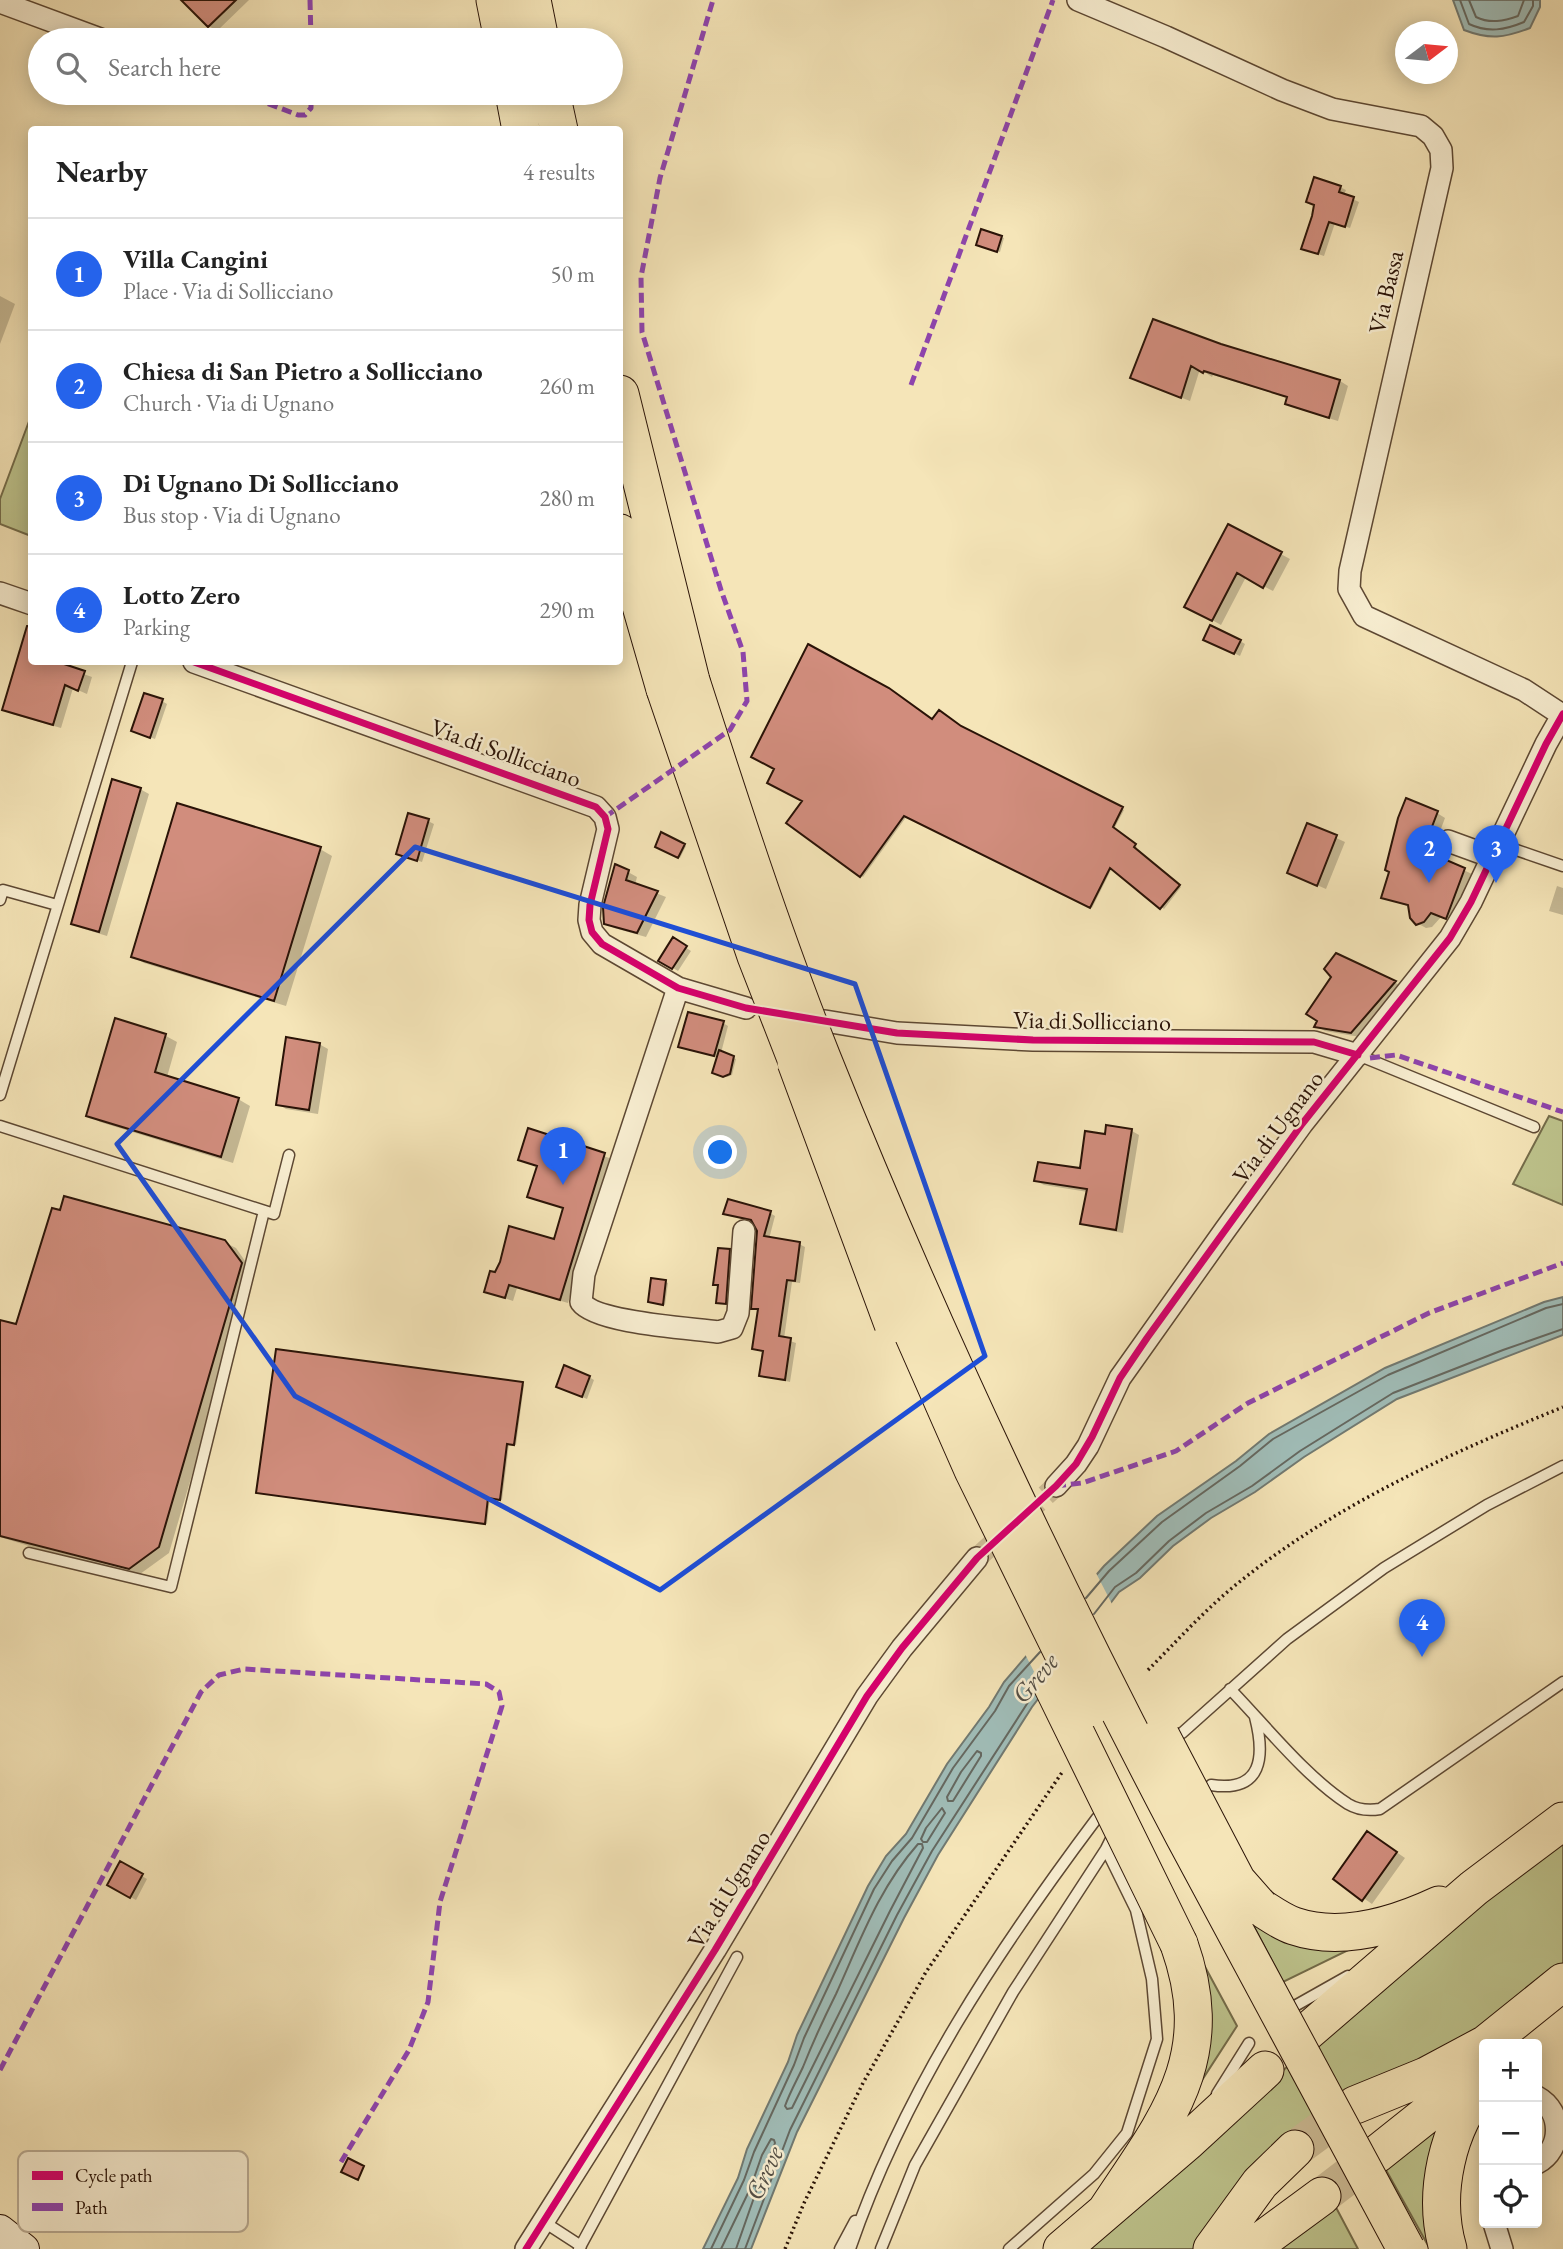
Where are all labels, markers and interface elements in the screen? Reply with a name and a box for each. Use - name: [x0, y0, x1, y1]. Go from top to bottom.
- north arrow: [1395, 21, 1458, 84]
- search box: [28, 28, 623, 105]
- icon: search: [52, 48, 90, 86]
- text: Search here: [108, 50, 221, 84]
- text: Nearby: [56, 152, 148, 191]
- text: 4 results: [523, 157, 595, 187]
- text: Villa Cangini: [123, 242, 268, 276]
- street label: Via Bassa: [1361, 247, 1410, 337]
- text: 1: [73, 259, 85, 289]
- text: 50 m: [550, 259, 595, 289]
- text: Place · Via di Sollicciano: [123, 276, 333, 306]
- text: Chiesa di San Pietro a Sollicciano: [123, 354, 482, 388]
- text: 2: [73, 371, 85, 401]
- text: 260 m: [539, 371, 595, 401]
- text: Church · Via di Ugnano: [123, 388, 334, 418]
- text: Di Ugnano Di Sollicciano: [123, 466, 399, 500]
- text: 3: [73, 483, 85, 513]
- text: 280 m: [539, 483, 595, 513]
- text: Bus stop · Via di Ugnano: [123, 500, 341, 530]
- text: Lotto Zero: [123, 578, 240, 612]
- text: 4: [73, 595, 85, 625]
- text: 290 m: [539, 595, 595, 625]
- text: Parking: [123, 612, 190, 642]
- street label: Via di Sollicciano: [427, 711, 586, 794]
- pin: 2: [1406, 825, 1452, 883]
- pin: 3: [1473, 825, 1519, 883]
- street label: Via di Sollicciano: [1013, 1004, 1171, 1037]
- street label: Via di Ugnano: [1225, 1064, 1330, 1189]
- pin: 1: [540, 1127, 586, 1185]
- your location: [703, 1135, 737, 1169]
- pin: 4: [1399, 1599, 1445, 1657]
- water label: Greve: [1004, 1645, 1067, 1710]
- street label: Via di Ugnano: [680, 1824, 777, 1954]
- map controls: [1479, 2039, 1542, 2228]
- button: +: [1479, 2039, 1542, 2102]
- button: −: [1479, 2102, 1542, 2165]
- water label: Greve: [737, 2139, 792, 2206]
- legend: [18, 2151, 248, 2232]
- text: Cycle path: [75, 2163, 153, 2188]
- button: locate: [1479, 2165, 1542, 2228]
- text: Path: [75, 2195, 108, 2220]

